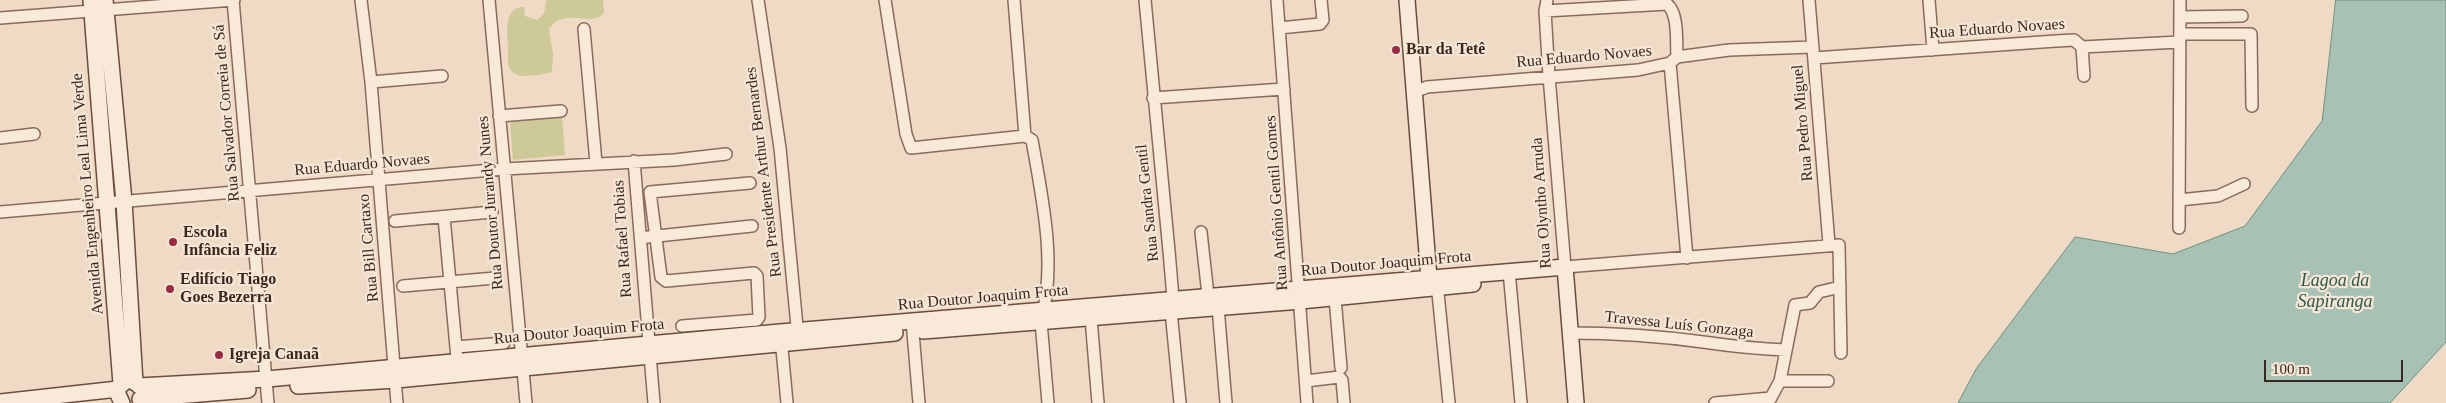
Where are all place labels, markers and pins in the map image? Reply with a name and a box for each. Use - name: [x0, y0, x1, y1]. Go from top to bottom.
- place label: Bar da Tetê: [1406, 40, 1485, 60]
- marker: Bar da Tetê: [1390, 44, 1402, 56]
- place label: Escola Infância Feliz: [183, 223, 277, 261]
- marker: Escola Infância Feliz: [167, 236, 179, 248]
- place label: Edifício Tiago Goes Bezerra: [180, 270, 276, 308]
- marker: Edifício Tiago Goes Bezerra: [164, 283, 176, 295]
- place label: Igreja Canaã: [229, 345, 319, 365]
- marker: Igreja Canaã: [213, 349, 225, 361]

